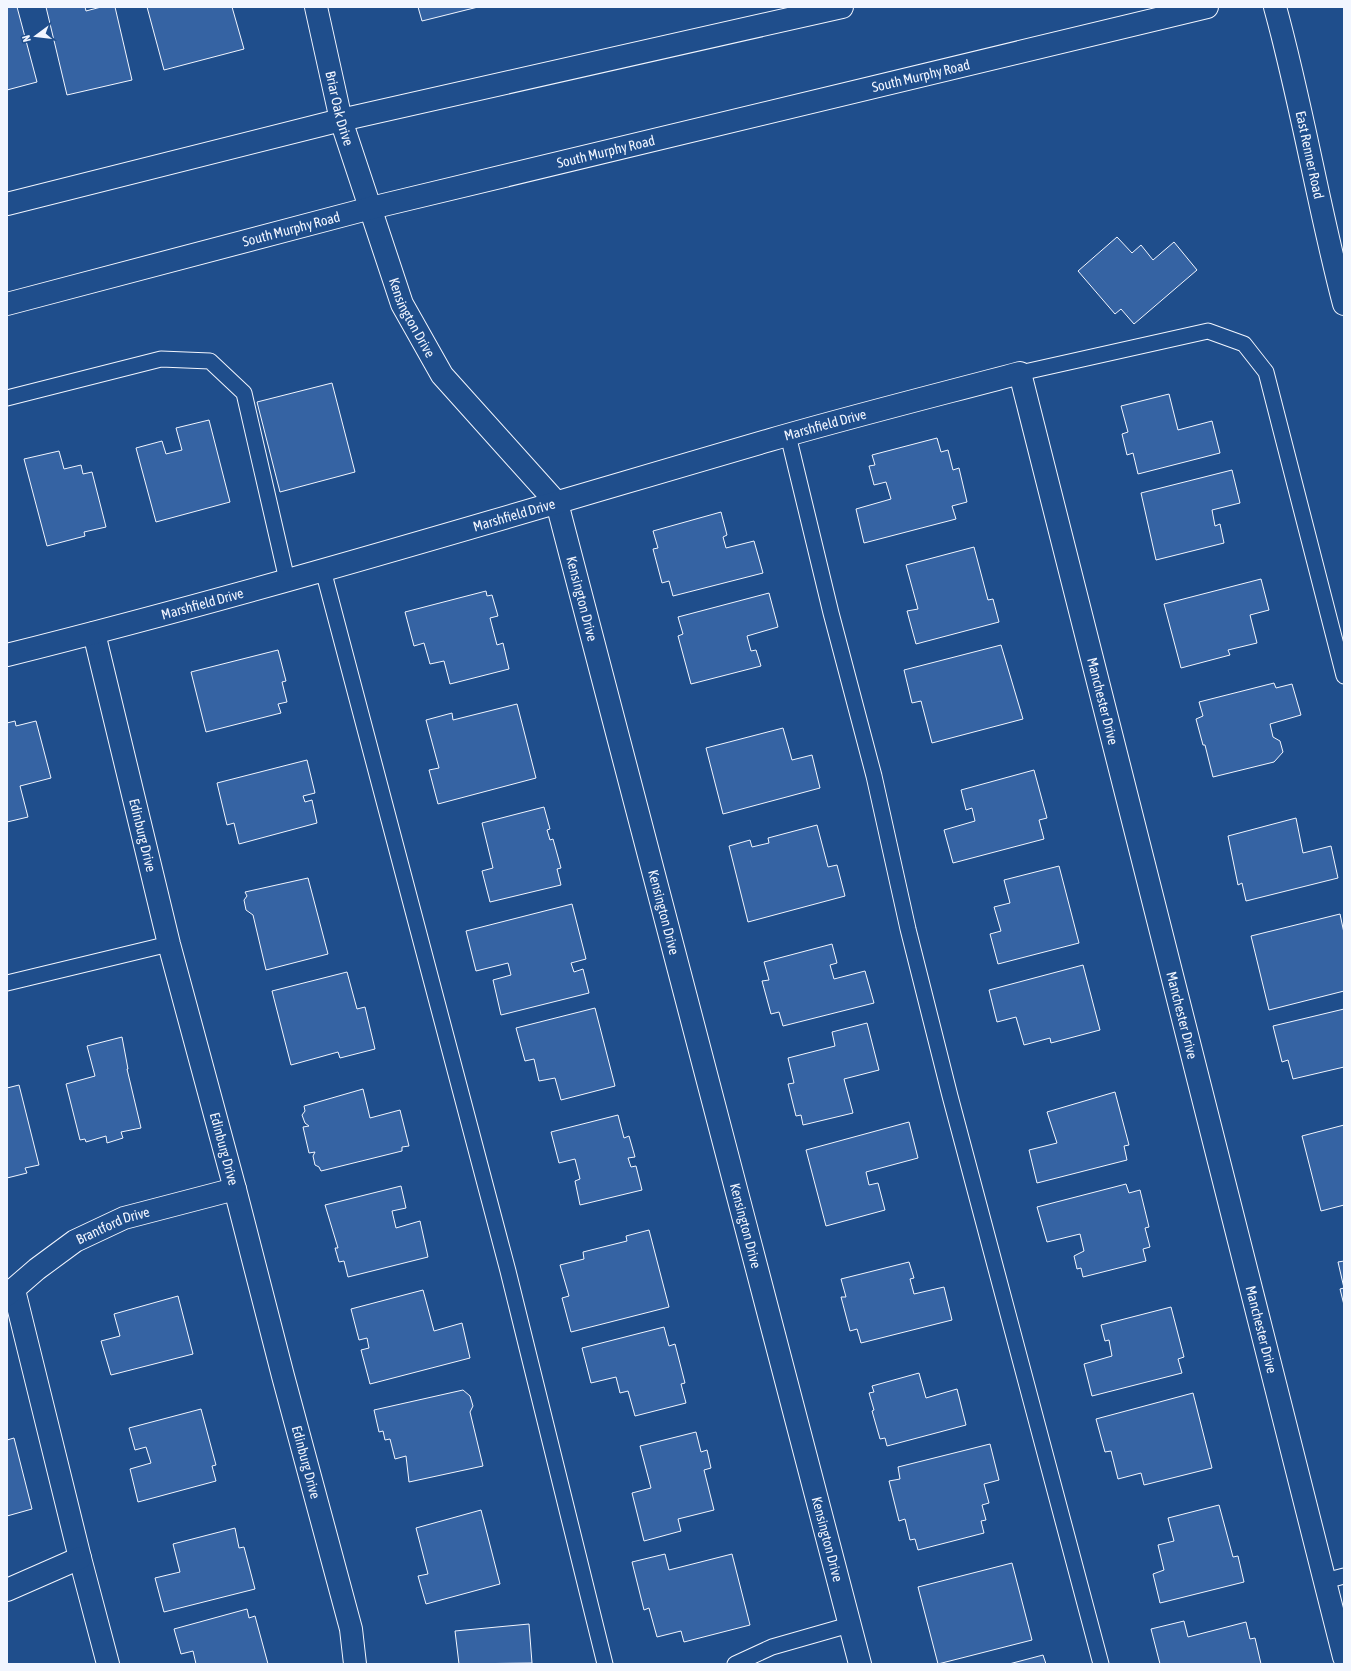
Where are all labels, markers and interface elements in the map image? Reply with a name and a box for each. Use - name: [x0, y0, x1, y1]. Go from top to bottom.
- north arrow: [16, 16, 56, 56]
- text: N: [20, 34, 33, 43]
- street label: South Murphy Road: [870, 56, 971, 95]
- street label: Briar Oak Drive: [322, 69, 357, 148]
- street label: East Renner Road: [1293, 109, 1327, 200]
- street label: South Murphy Road: [555, 132, 656, 171]
- street label: South Murphy Road: [241, 209, 342, 250]
- street label: Kensington Drive: [386, 276, 438, 360]
- street label: Marshfield Drive: [782, 406, 868, 444]
- street label: Marshfield Drive: [471, 495, 557, 535]
- street label: Kensington Drive: [563, 554, 601, 643]
- street label: Marshfield Drive: [159, 585, 245, 623]
- street label: Manchester Drive: [1084, 656, 1122, 746]
- street label: Edinburg Drive: [126, 797, 159, 874]
- street label: Kensington Drive: [645, 868, 683, 956]
- street label: Manchester Drive: [1163, 970, 1201, 1061]
- street label: Edinburg Drive: [207, 1111, 242, 1187]
- street label: Kensington Drive: [727, 1181, 764, 1270]
- street label: Brantford Drive: [73, 1204, 151, 1247]
- street label: Manchester Drive: [1243, 1284, 1280, 1375]
- street label: Edinburg Drive: [289, 1424, 324, 1500]
- street label: Kensington Drive: [809, 1495, 846, 1583]

